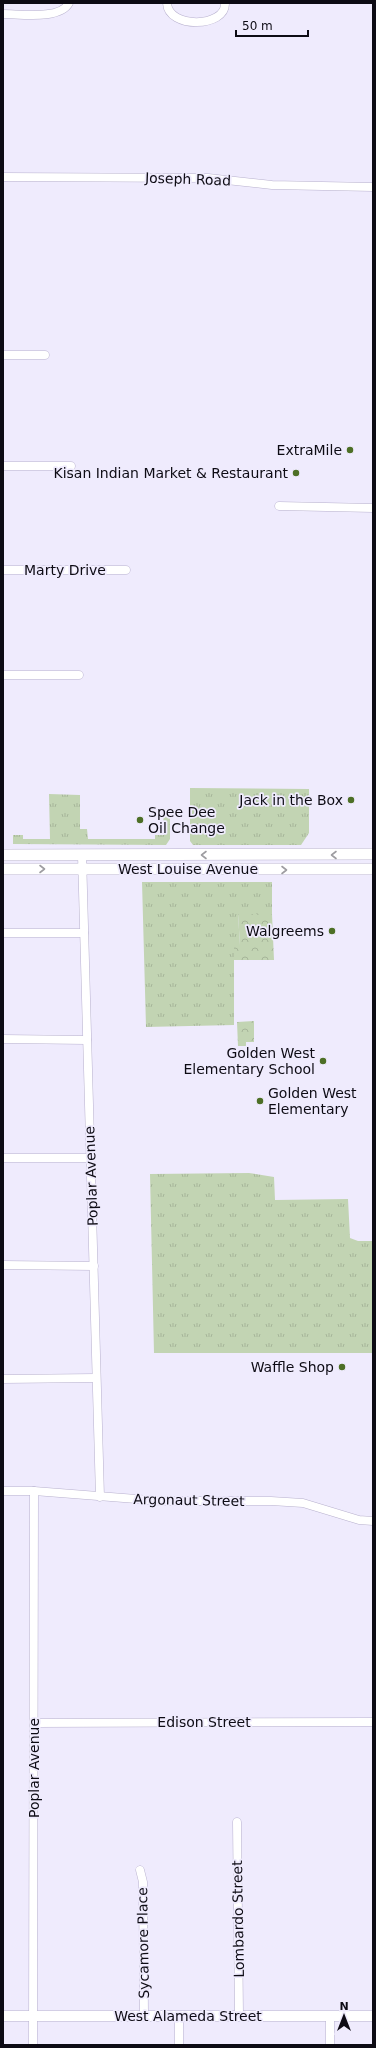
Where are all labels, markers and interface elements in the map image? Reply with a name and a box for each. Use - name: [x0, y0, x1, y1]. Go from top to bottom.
- scale bar: [236, 12, 308, 38]
- text: 50 m: [242, 19, 273, 33]
- street label: Joseph Road: [144, 169, 231, 188]
- place label: ExtraMile: [277, 442, 342, 458]
- marker: ExtraMile: [345, 445, 355, 455]
- place label: Kisan Indian Market & Restaurant: [53, 465, 288, 481]
- marker: Kisan Indian Market & Restaurant: [291, 468, 301, 478]
- street label: Marty Drive: [24, 562, 106, 578]
- place label: Jack in the Box: [238, 792, 343, 808]
- marker: Jack in the Box: [346, 795, 356, 805]
- place label: Spee Dee Oil Change: [148, 804, 225, 836]
- marker: Spee Dee Oil Change: [135, 815, 145, 825]
- one-way arrow: [201, 851, 207, 859]
- one-way arrow: [331, 851, 337, 859]
- street label: West Louise Avenue: [118, 861, 258, 877]
- one-way arrow: [39, 865, 45, 873]
- one-way arrow: [281, 866, 287, 874]
- place label: Walgreems: [246, 923, 324, 939]
- marker: Walgreems: [327, 926, 337, 936]
- place label: Golden West Elementary School: [183, 1045, 316, 1077]
- marker: Golden West Elementary School: [318, 1056, 328, 1066]
- place label: Golden West Elementary: [268, 1085, 357, 1117]
- marker: Golden West Elementary: [255, 1096, 265, 1106]
- street label: Poplar Avenue: [81, 1126, 101, 1226]
- place label: Waffle Shop: [251, 1359, 334, 1375]
- marker: Waffle Shop: [337, 1362, 347, 1372]
- street label: Argonaut Street: [133, 1491, 245, 1509]
- street label: Edison Street: [157, 1714, 251, 1730]
- street label: Poplar Avenue: [26, 1718, 42, 1818]
- street label: Lombardo Street: [229, 1860, 247, 1978]
- street label: Sycamore Place: [134, 1887, 152, 1999]
- north arrow: [324, 1996, 364, 2036]
- text: N: [339, 2000, 349, 2013]
- street label: West Alameda Street: [114, 2008, 262, 2024]

